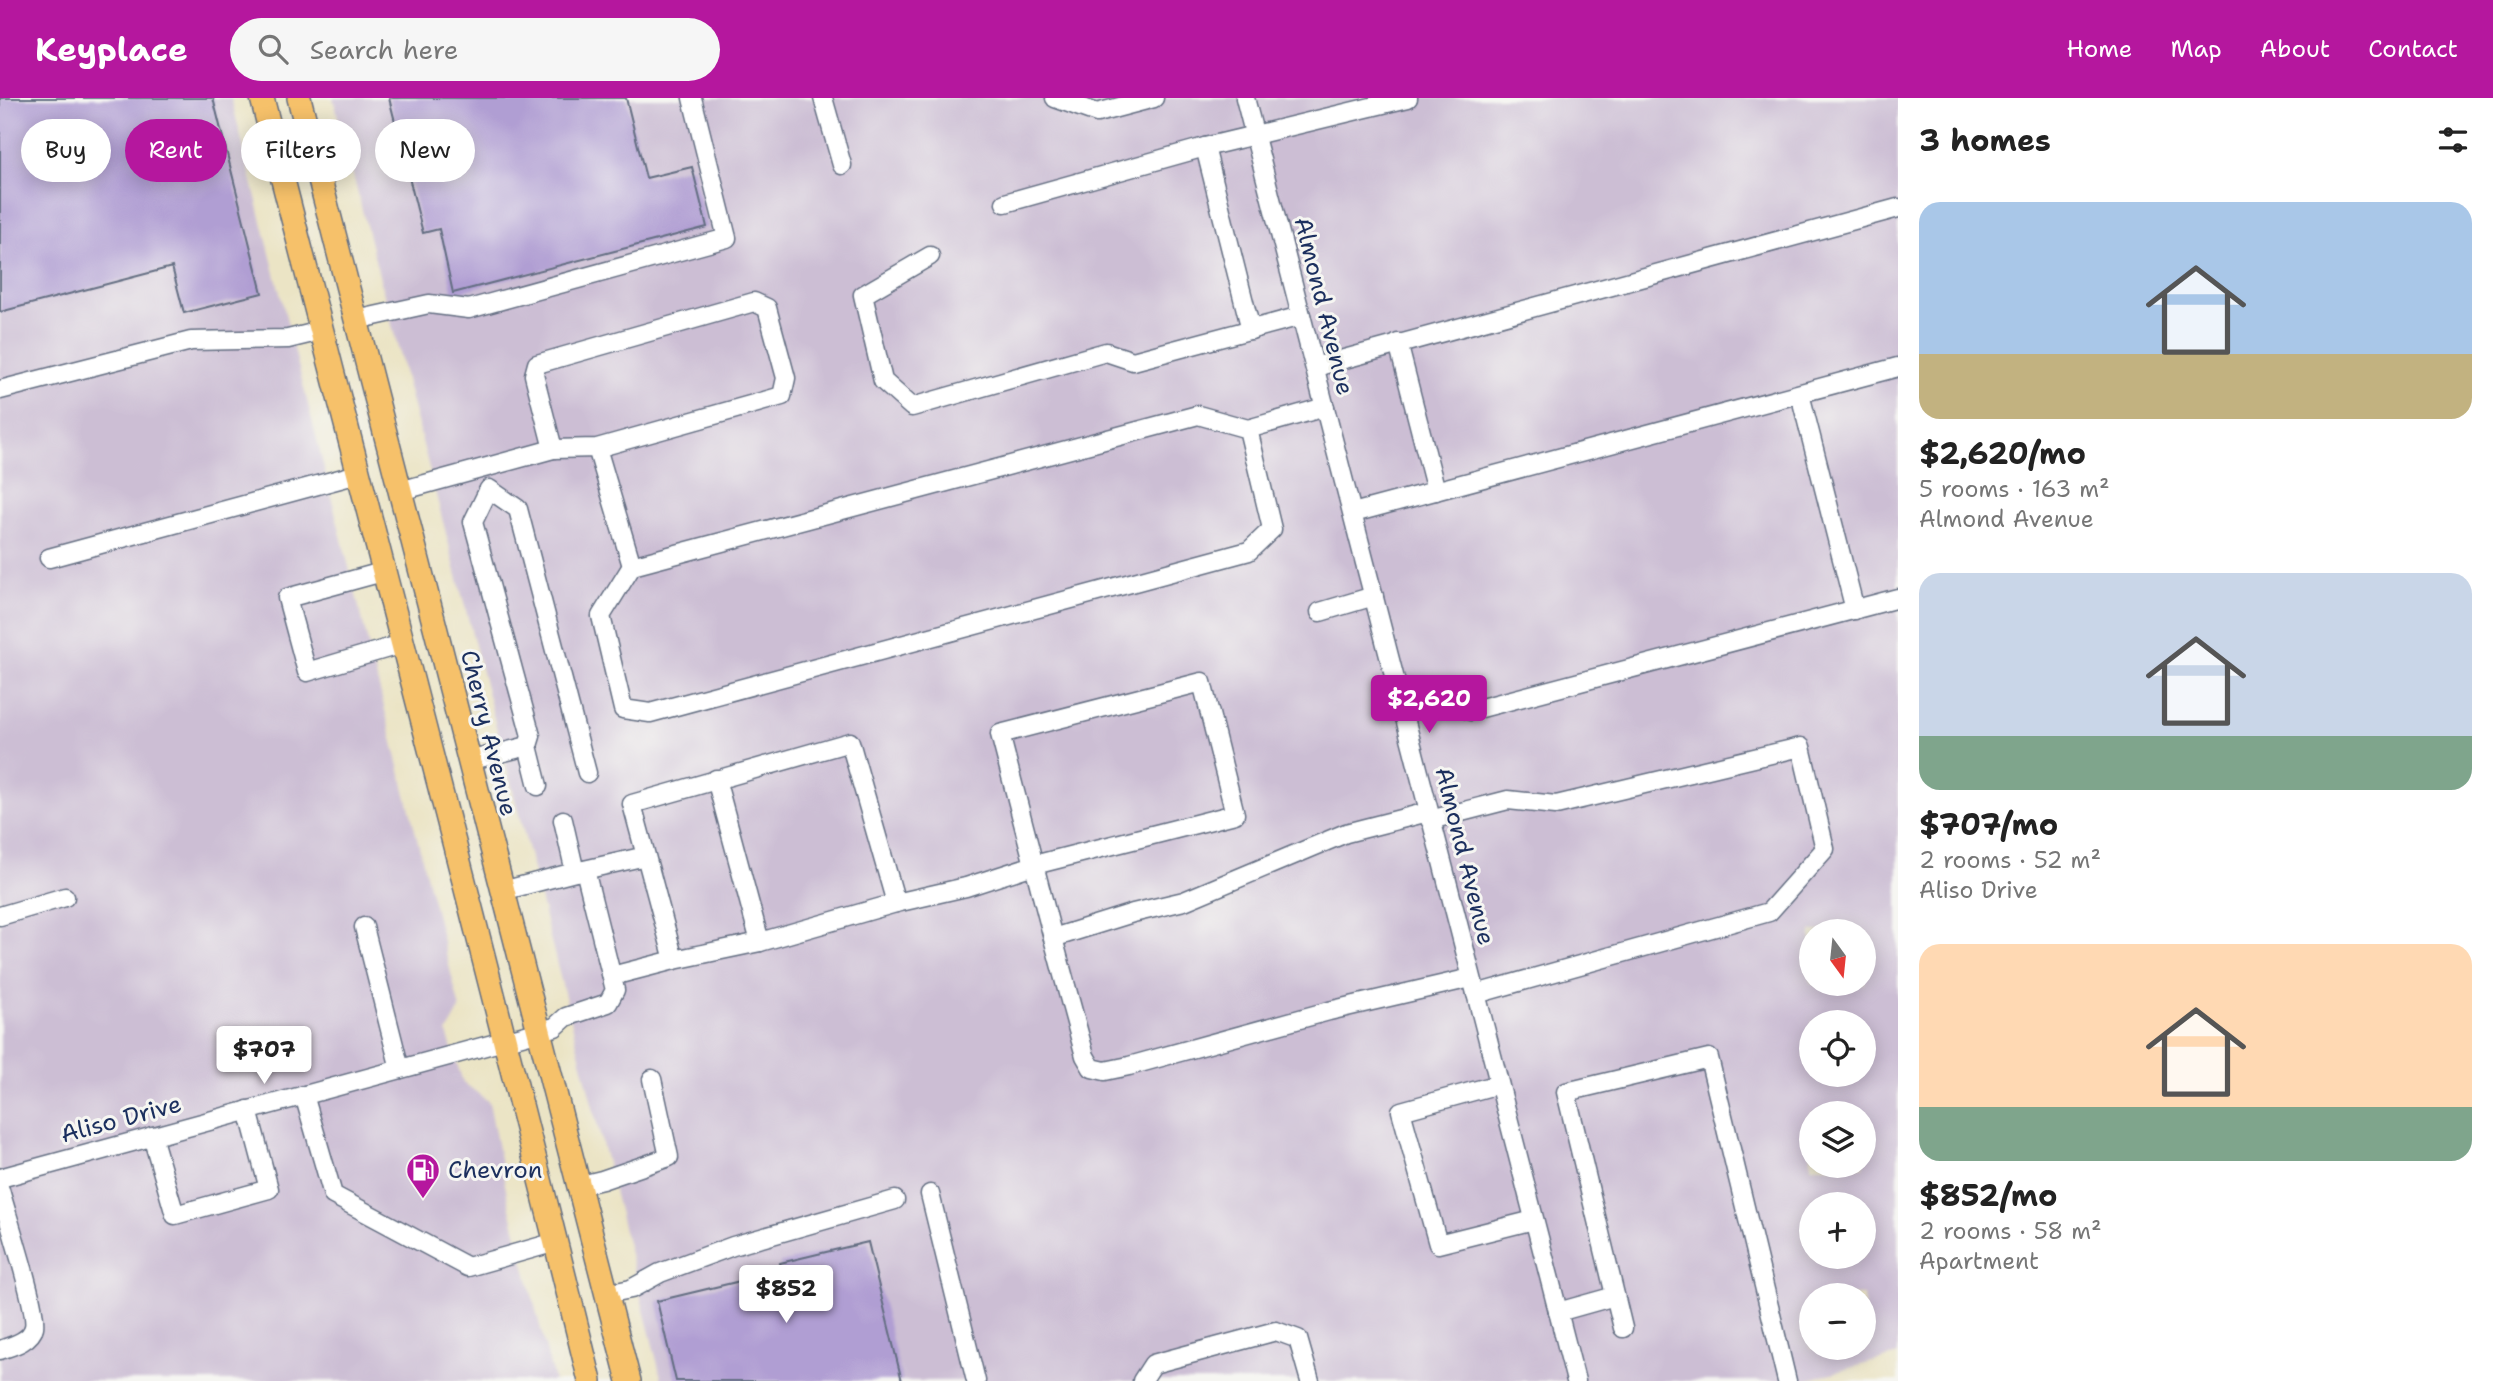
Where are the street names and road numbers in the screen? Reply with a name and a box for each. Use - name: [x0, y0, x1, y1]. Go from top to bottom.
- street label: Almond Avenue: [1286, 214, 1362, 398]
- street label: Cherry Avenue: [453, 647, 525, 819]
- street label: Almond Avenue: [1427, 764, 1503, 948]
- street label: Aliso Drive: [57, 1088, 185, 1150]

